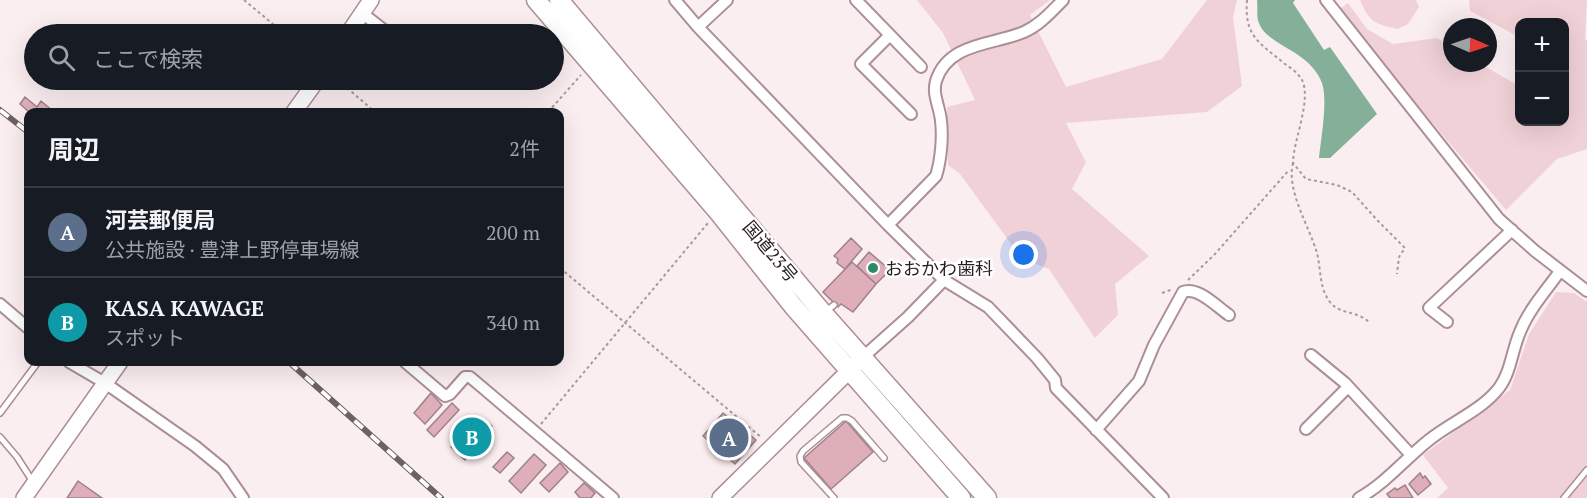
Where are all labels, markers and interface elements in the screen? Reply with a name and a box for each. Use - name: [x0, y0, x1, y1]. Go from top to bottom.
- north arrow: [1443, 18, 1497, 72]
- map controls: [1515, 18, 1569, 126]
- button: +: [1515, 18, 1569, 72]
- search box: [24, 24, 564, 90]
- icon: search: [45, 41, 78, 74]
- text: ここで検索: [93, 44, 203, 73]
- button: −: [1515, 72, 1569, 126]
- text: 周辺: [48, 132, 100, 166]
- text: 2件: [509, 135, 540, 162]
- text: 河芸郵便局: [105, 205, 215, 234]
- street label: 国道23号: [738, 215, 804, 287]
- text: A: [60, 219, 75, 246]
- text: 200 m: [486, 219, 540, 246]
- text: 公共施設 · 豊津上野停車場線: [105, 236, 360, 263]
- your location: [1009, 240, 1038, 269]
- place label: おおかわ歯科: [885, 256, 993, 280]
- marker: おおかわ歯科: [866, 261, 880, 275]
- text: KASA KAWAGE: [105, 293, 264, 322]
- text: B: [61, 309, 74, 336]
- text: 340 m: [486, 309, 540, 336]
- text: スポット: [105, 324, 185, 351]
- pin: B: [452, 414, 492, 460]
- pin: A: [710, 416, 748, 460]

